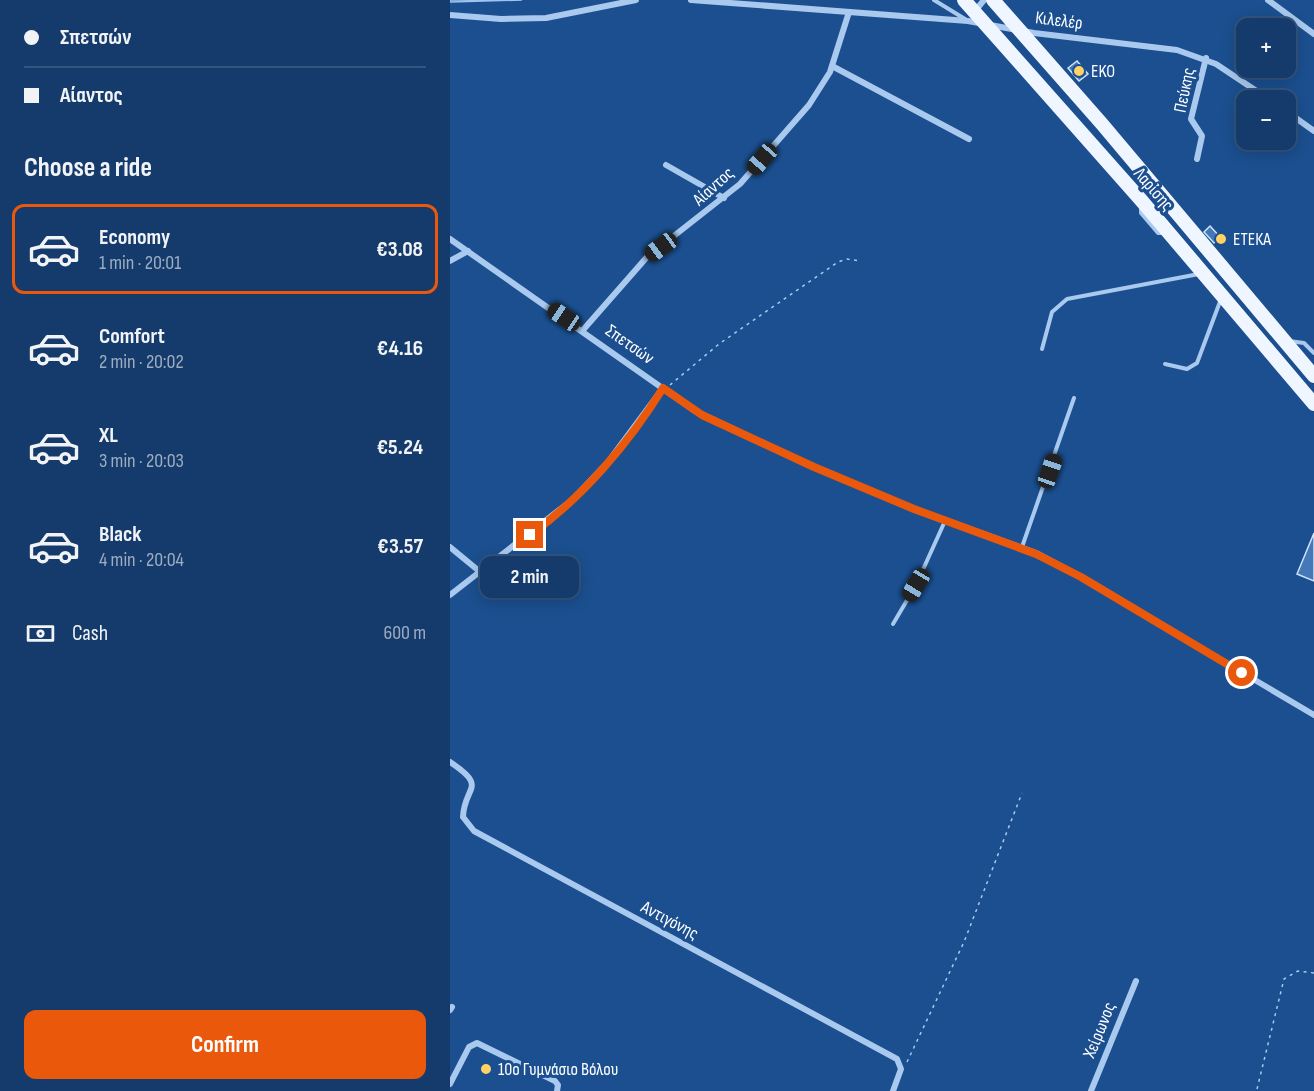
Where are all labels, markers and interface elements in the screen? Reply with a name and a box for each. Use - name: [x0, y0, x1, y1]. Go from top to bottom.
- street label: Κιλελέρ: [1034, 7, 1084, 34]
- map controls: [1236, 18, 1296, 150]
- button: +: [1236, 18, 1296, 78]
- text: Σπετσών: [60, 24, 131, 51]
- place label: EKO: [1091, 61, 1115, 82]
- marker: EKO: [1072, 64, 1086, 78]
- street label: Πεύκης: [1169, 66, 1199, 115]
- text: Αίαντος: [60, 82, 123, 109]
- button: −: [1236, 90, 1296, 150]
- car: [743, 140, 781, 178]
- text: Choose a ride: [24, 152, 152, 184]
- street label: Αίαντος: [688, 163, 738, 211]
- street label: Λαρίσης: [1129, 163, 1178, 215]
- icon: car: [27, 222, 81, 276]
- text: Economy: [99, 224, 170, 251]
- car: [641, 229, 681, 265]
- place label: ΕΤΕΚΑ: [1233, 229, 1271, 250]
- marker: ΕΤΕΚΑ: [1214, 232, 1228, 246]
- text: €3.08: [376, 236, 423, 263]
- text: 1 min · 20:01: [99, 251, 181, 275]
- car: [544, 299, 584, 335]
- street label: Σπετσών: [601, 320, 658, 369]
- icon: car: [27, 321, 81, 375]
- text: Comfort: [99, 323, 165, 350]
- text: €4.16: [377, 335, 423, 362]
- text: 2 min · 20:02: [99, 350, 184, 374]
- icon: car: [27, 420, 81, 474]
- text: XL: [99, 422, 118, 449]
- text: €5.24: [377, 434, 423, 461]
- text: 3 min · 20:03: [99, 449, 184, 473]
- car: [1036, 451, 1064, 491]
- icon: car: [27, 519, 81, 573]
- text: Black: [99, 521, 141, 548]
- route end: [516, 521, 543, 548]
- text: €3.57: [377, 533, 423, 560]
- text: 4 min · 20:04: [99, 548, 184, 572]
- callout: 2 min: [481, 556, 580, 598]
- text: 2 min: [510, 565, 549, 589]
- car: [899, 565, 933, 605]
- icon: cash: [24, 617, 57, 650]
- text: Cash: [72, 620, 108, 647]
- text: 600 m: [383, 621, 426, 645]
- route start: [1228, 659, 1255, 686]
- street label: Αντιγόνης: [637, 896, 702, 944]
- street label: Χείρωνος: [1078, 999, 1120, 1062]
- button: Confirm: [24, 1010, 426, 1079]
- place label: 10ο Γυμνάσιο Βόλου: [498, 1059, 618, 1080]
- marker: 10ο Γυμνάσιο Βόλου: [479, 1062, 493, 1076]

